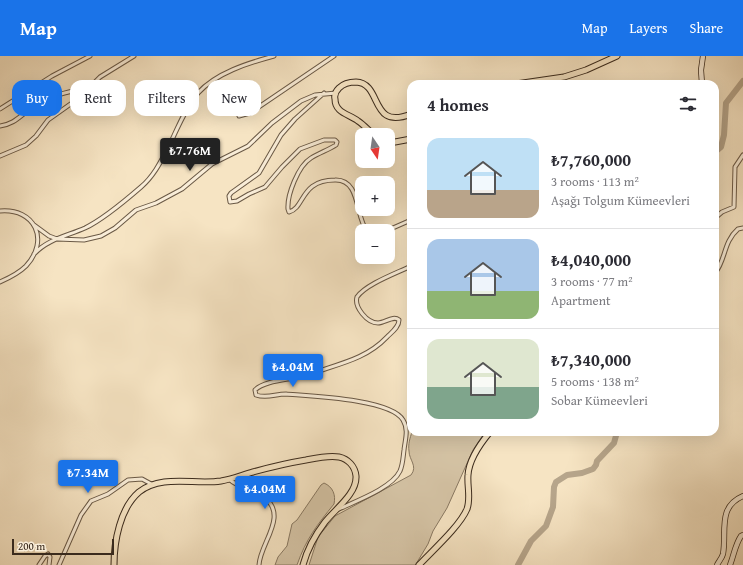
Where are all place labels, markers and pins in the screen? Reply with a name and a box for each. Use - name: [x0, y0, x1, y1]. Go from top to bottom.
- pin: ₺7.76M: [157, 138, 223, 172]
- pin: ₺4.04M: [260, 354, 326, 388]
- pin: ₺7.34M: [55, 460, 121, 494]
- pin: ₺4.04M: [232, 476, 298, 510]

